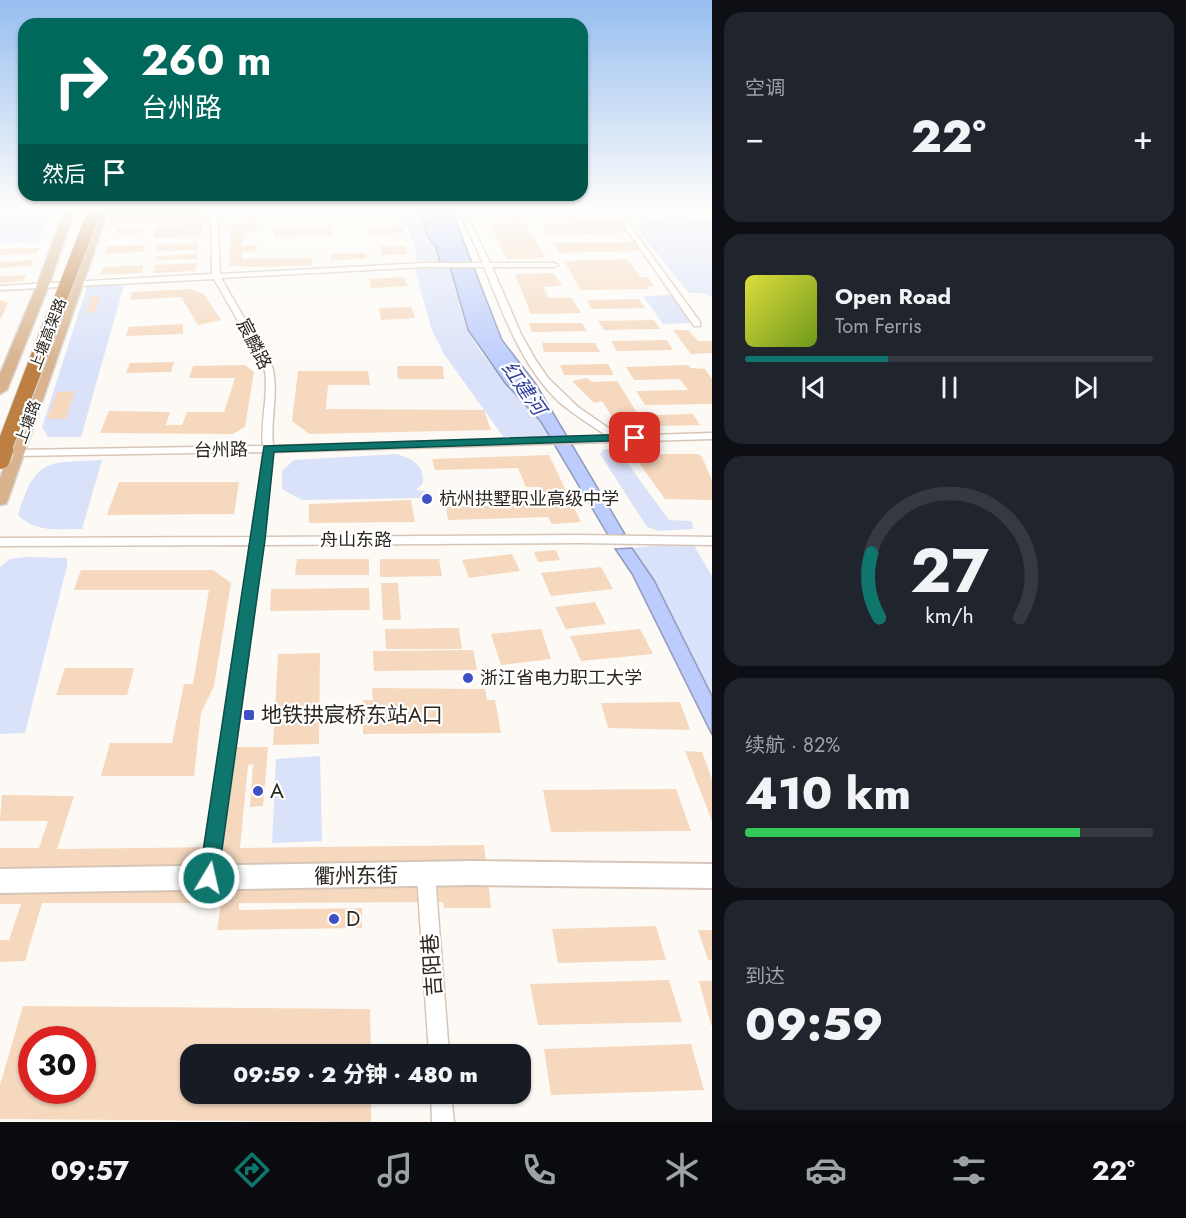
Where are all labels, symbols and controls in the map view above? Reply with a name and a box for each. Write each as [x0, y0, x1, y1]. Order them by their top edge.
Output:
text: 260 m [141, 30, 272, 91]
icon: right [42, 42, 120, 120]
text: 空调 [745, 74, 785, 103]
text: 台州路 [141, 88, 222, 127]
text: 22° [911, 104, 986, 169]
text: − [745, 114, 764, 161]
text: + [1133, 114, 1153, 161]
icon: arrive [98, 156, 131, 189]
text: 然后 [42, 158, 86, 190]
text: Open Road [835, 280, 951, 312]
street label: 上塘高架路 [24, 295, 72, 373]
text: Tom Ferris [835, 312, 922, 341]
street label: 宸麟路 [230, 314, 278, 374]
water label: 红建河 [495, 355, 555, 424]
icon: previous [797, 371, 830, 404]
icon: pause [933, 371, 966, 404]
icon: next [1069, 371, 1102, 404]
street label: 上塘路 [10, 397, 46, 447]
pin [609, 412, 660, 463]
icon: arrive [618, 421, 651, 454]
street label: 台州路 [194, 437, 248, 463]
place label: 杭州拱墅职业高级中学 [439, 486, 619, 512]
marker: 杭州拱墅职业高级中学 [420, 492, 434, 506]
text: 27 [910, 525, 989, 615]
street label: 舟山东路 [320, 527, 392, 553]
text: km/h [925, 600, 973, 631]
place label: 浙江省电力职工大学 [480, 665, 642, 691]
marker: 浙江省电力职工大学 [461, 671, 475, 685]
place label: 地铁拱宸桥东站A口 [261, 700, 443, 730]
marker: 地铁拱宸桥东站A口 [242, 708, 256, 722]
text: 续航 · 82% [745, 731, 840, 760]
text: 410 km [745, 761, 911, 826]
place label: A [270, 776, 284, 806]
marker: A [251, 784, 265, 798]
position arrow [177, 846, 241, 910]
street label: 衢州东街 [314, 860, 398, 892]
place label: D [346, 904, 360, 934]
marker: D [327, 912, 341, 926]
street label: 吉阳巷 [415, 933, 449, 997]
text: 到达 [745, 962, 785, 991]
text: 09:59 [745, 992, 883, 1057]
speed limit sign: 30 [18, 1026, 96, 1104]
text: 09:59 · 2 分钟 · 480 m [233, 1058, 478, 1090]
icon: directions [231, 1149, 273, 1191]
icon: music [374, 1149, 416, 1191]
icon: phone [518, 1149, 560, 1191]
icon: climate [661, 1149, 703, 1191]
icon: car [805, 1149, 847, 1191]
icon: filters [948, 1149, 990, 1191]
text: 09:57 [51, 1151, 129, 1190]
text: 22° [1092, 1151, 1135, 1190]

